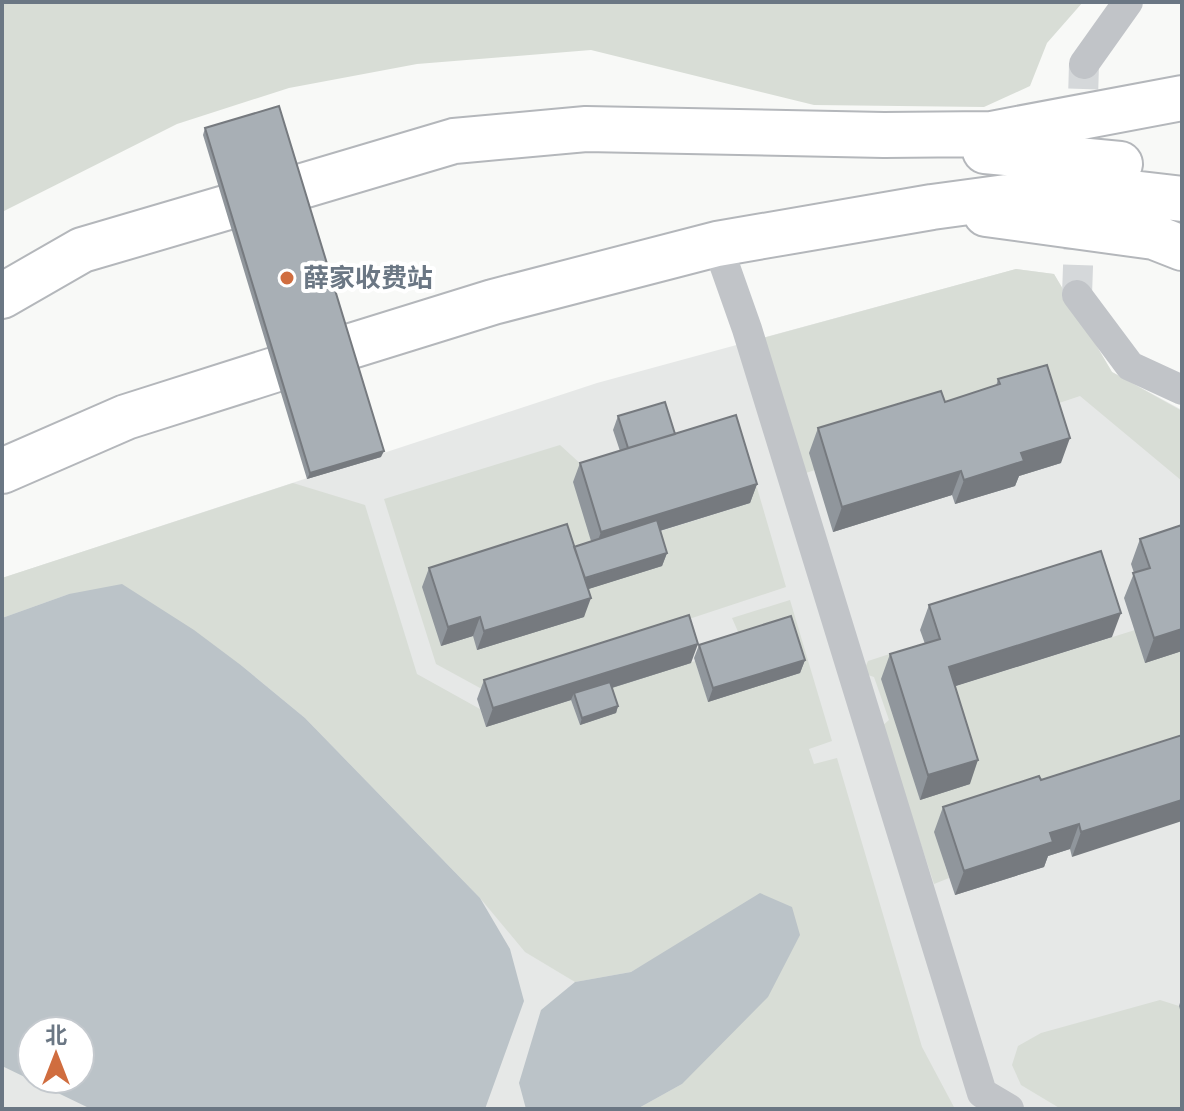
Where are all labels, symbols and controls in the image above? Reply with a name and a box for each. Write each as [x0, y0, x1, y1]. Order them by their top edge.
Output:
place label: 薛家收费站 [303, 261, 433, 295]
marker: 薛家收费站 [278, 269, 296, 287]
north arrow [16, 1015, 96, 1095]
text: 北 [45, 1021, 67, 1049]

